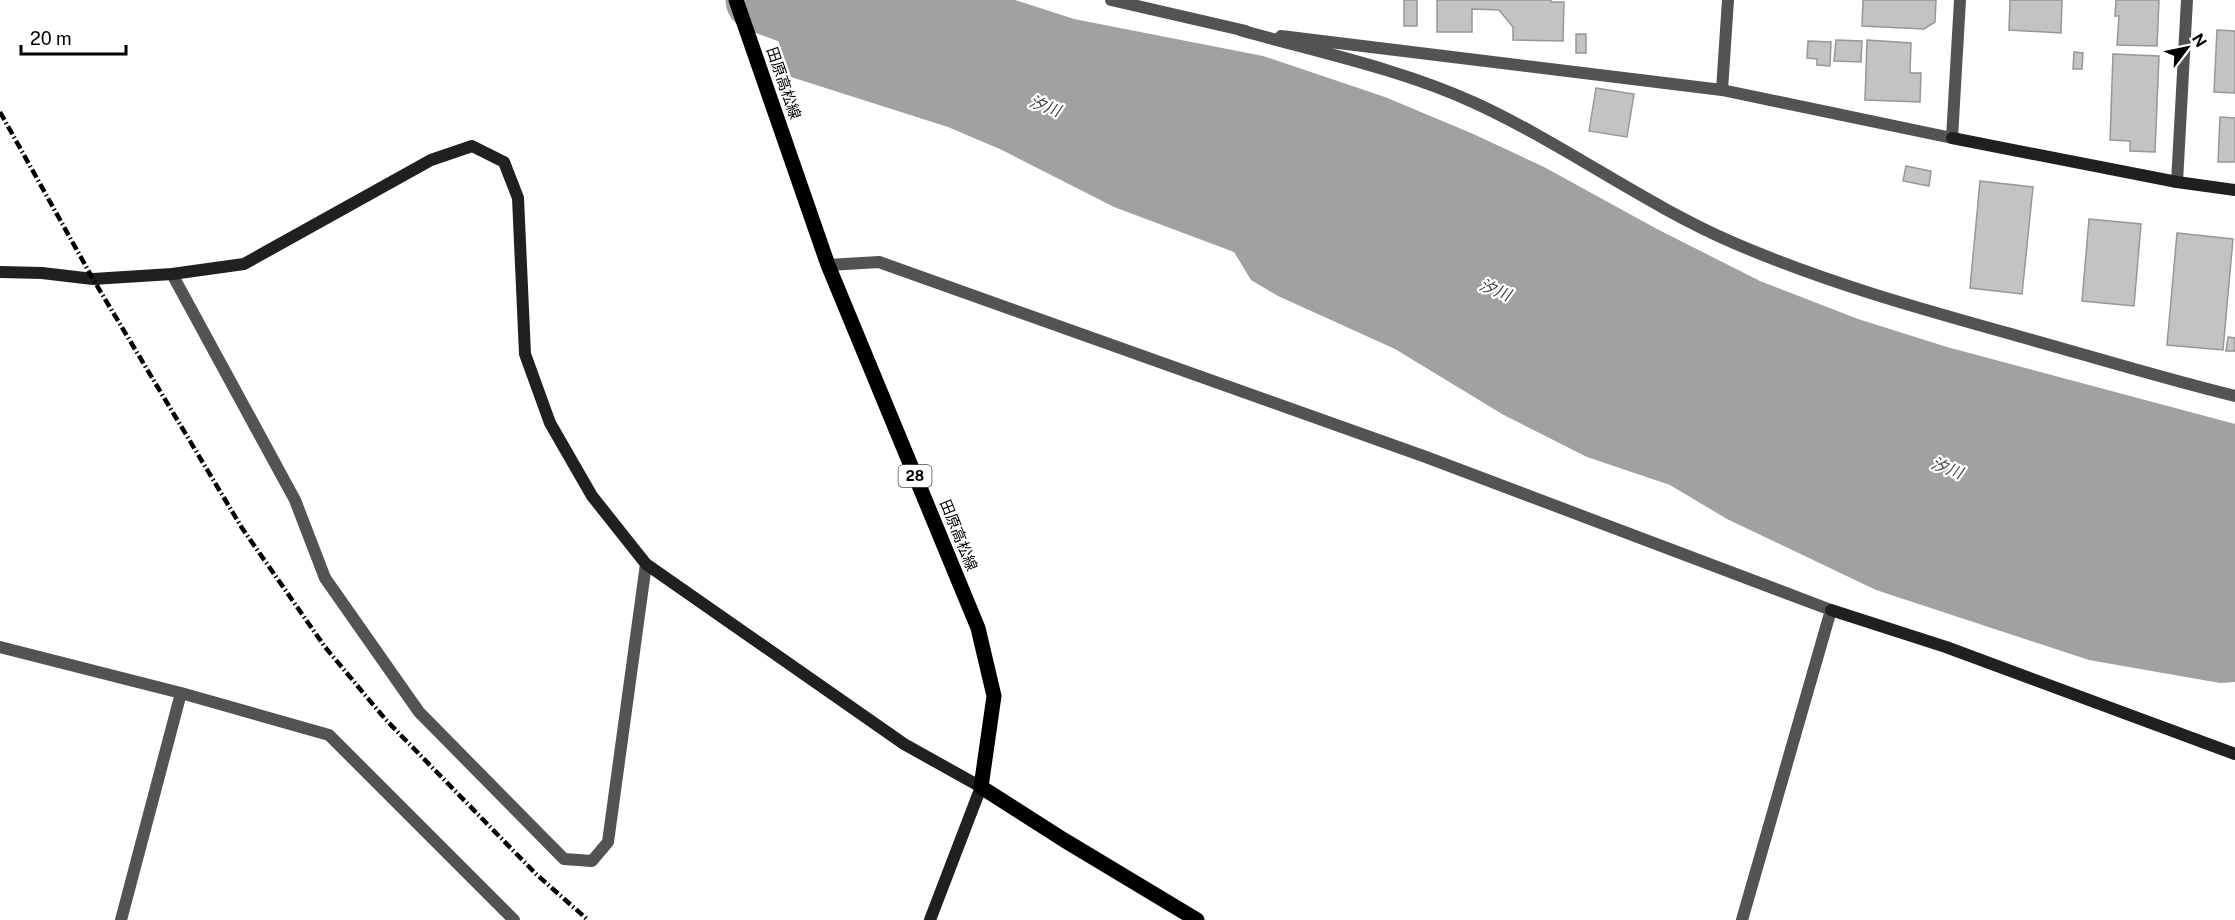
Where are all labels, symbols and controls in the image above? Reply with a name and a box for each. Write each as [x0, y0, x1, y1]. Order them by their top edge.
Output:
scale bar [21, 18, 126, 56]
north arrow [2157, 18, 2217, 78]
text: 20 m [30, 28, 72, 49]
text: N [2188, 30, 2211, 51]
street label: 田原高松線 [764, 45, 804, 121]
water label: 汐川 [1027, 92, 1065, 121]
water label: 汐川 [1477, 275, 1515, 306]
water label: 汐川 [1929, 453, 1967, 483]
road number: 28 [898, 465, 932, 487]
street label: 田原高松線 [937, 497, 981, 573]

